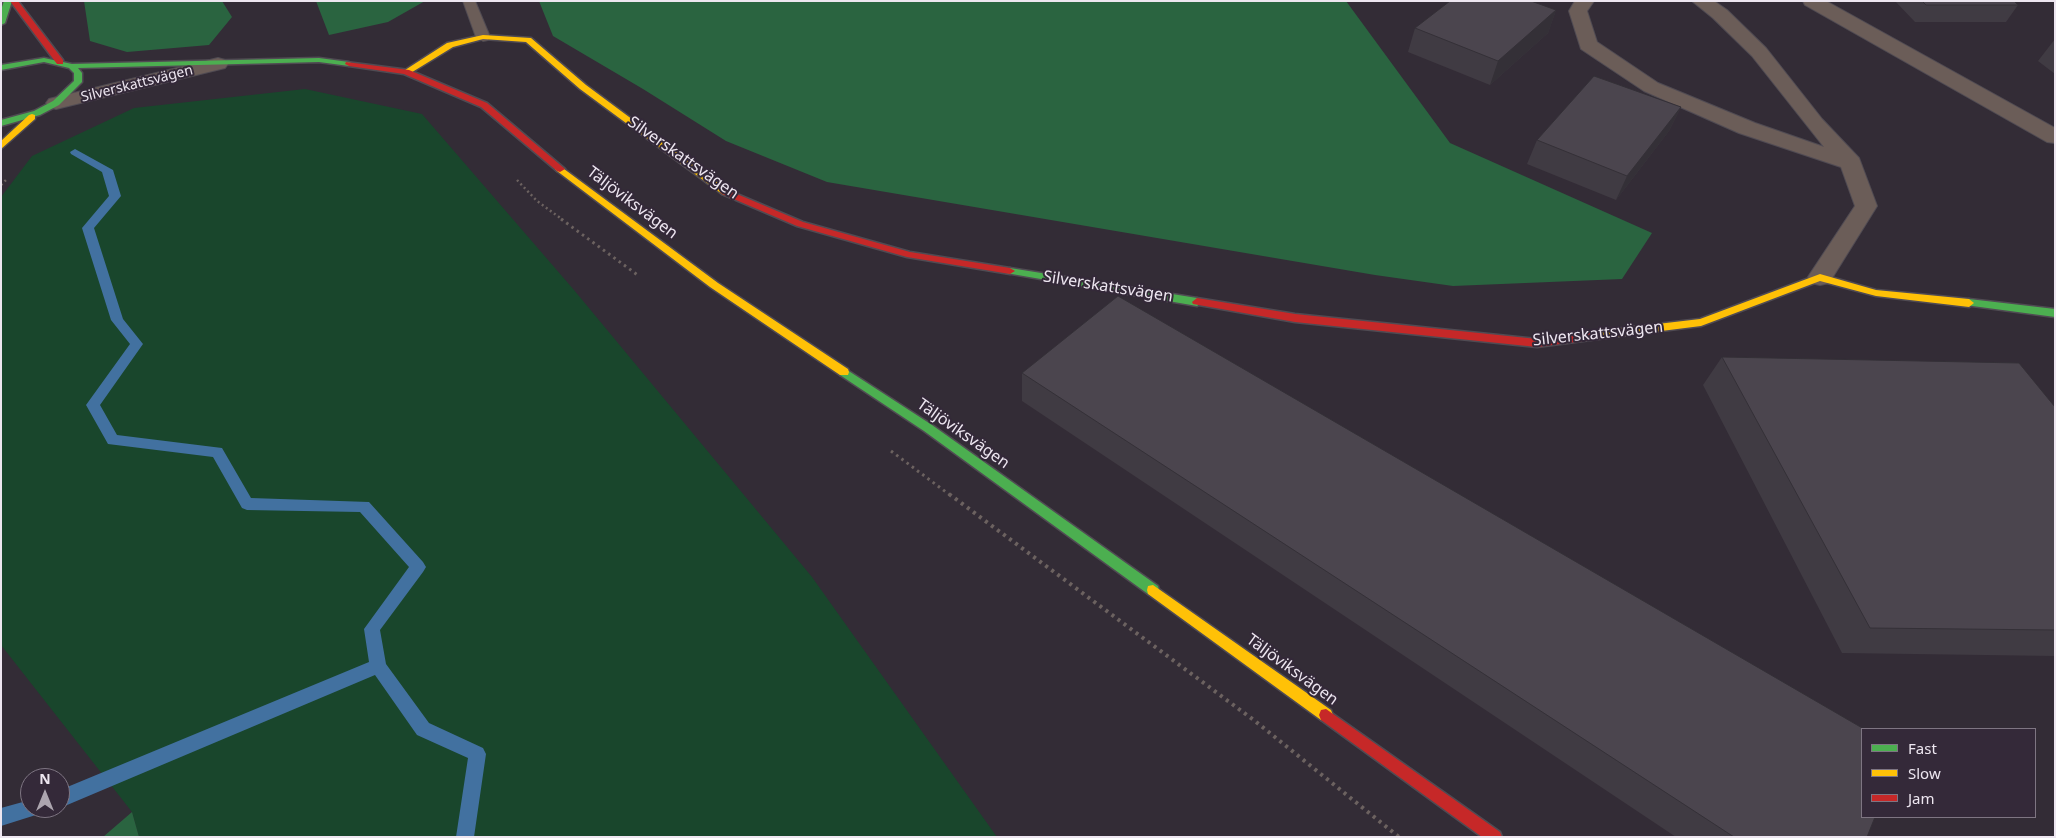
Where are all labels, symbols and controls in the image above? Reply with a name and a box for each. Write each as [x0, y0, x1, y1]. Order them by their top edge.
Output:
street label: Silverskattsvägen [79, 62, 195, 106]
street label: Silverskattsvägen [624, 113, 742, 203]
street label: Täljöviksvägen [583, 163, 681, 243]
street label: Silverskattsvägen [1042, 267, 1174, 307]
street label: Silverskattsvägen [1532, 318, 1664, 350]
street label: Täljöviksvägen [913, 395, 1013, 473]
street label: Täljöviksvägen [1242, 630, 1342, 710]
legend [1861, 728, 2036, 818]
text: Fast [1908, 738, 1937, 758]
text: Slow [1908, 763, 1941, 783]
north arrow [20, 768, 70, 818]
text: N [39, 769, 51, 788]
text: Jam [1908, 788, 1935, 808]

